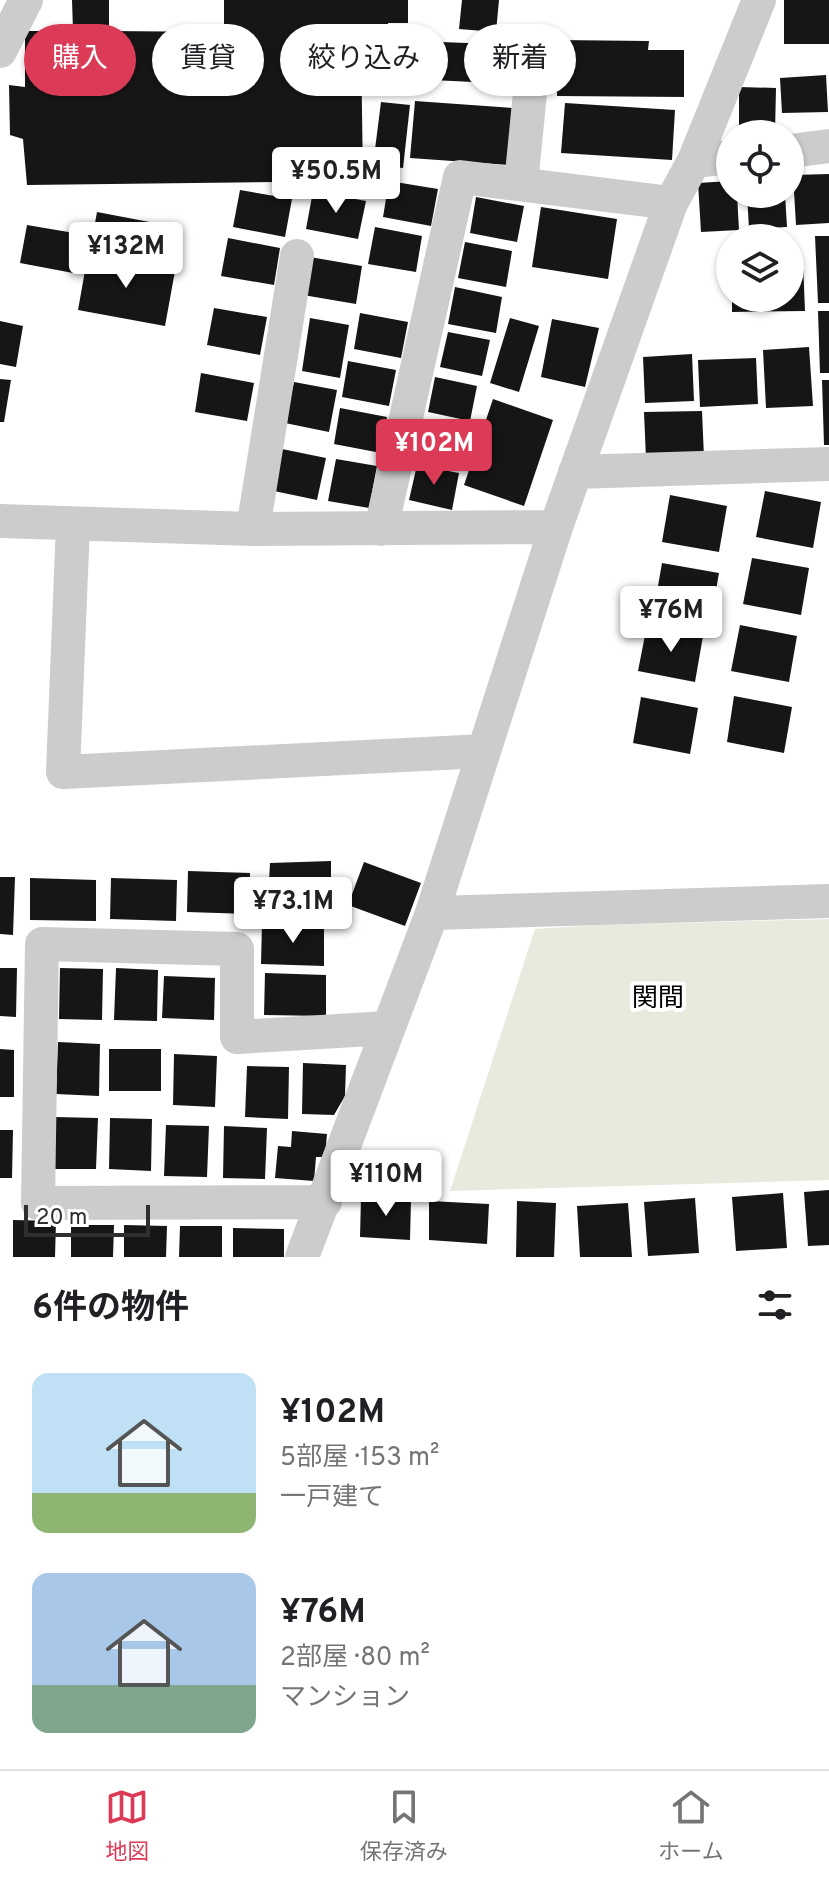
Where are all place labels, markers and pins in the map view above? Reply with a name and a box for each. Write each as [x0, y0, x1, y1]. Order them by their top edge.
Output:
pin: ¥50.5M [271, 147, 401, 215]
pin: ¥132M [70, 222, 182, 290]
pin: ¥102M [378, 419, 490, 487]
pin: ¥76M [624, 586, 718, 654]
pin: ¥73.1M [228, 877, 358, 945]
pin: ¥110M [330, 1150, 442, 1218]

